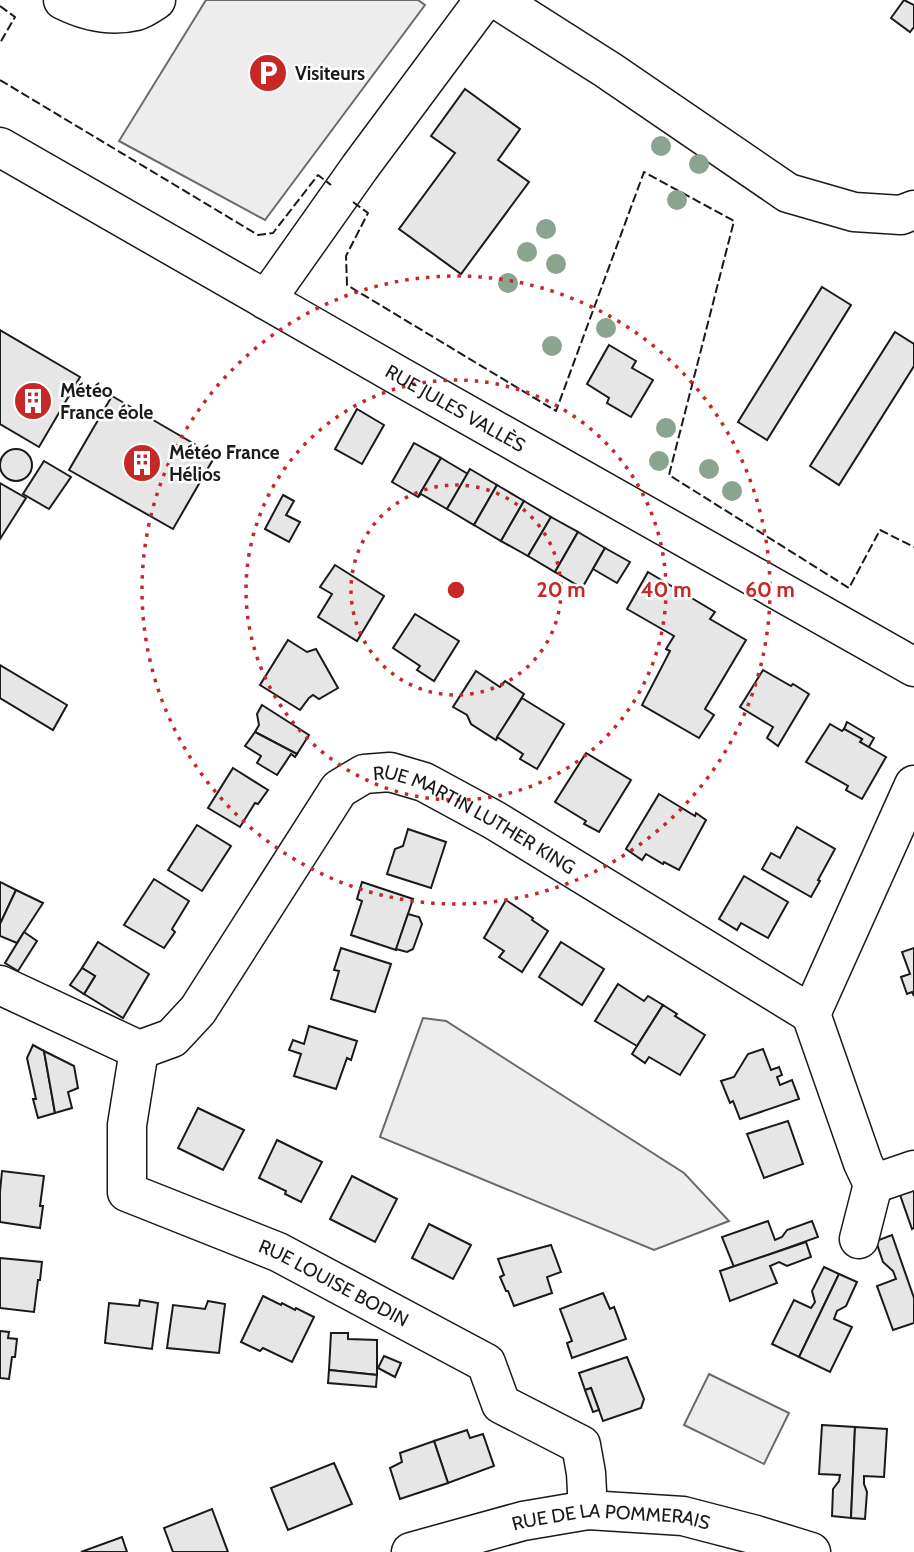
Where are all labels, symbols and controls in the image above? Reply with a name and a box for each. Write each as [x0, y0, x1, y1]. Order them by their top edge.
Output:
parking icon: Visiteurs [247, 52, 289, 94]
place label: Visiteurs [295, 62, 365, 85]
street label: RUE JULES VALLÈS [381, 359, 530, 457]
place label: Météo France éole [60, 379, 154, 424]
building icon: Météo France éole [12, 380, 54, 422]
place label: Météo France Hélios [169, 441, 280, 486]
building icon: Météo France Hélios [121, 442, 163, 484]
text: 20 m [537, 577, 585, 602]
text: 40 m [641, 577, 691, 602]
text: 60 m [745, 577, 795, 602]
centre of rings [444, 578, 468, 602]
street label: RUE MARTIN LUTHER KING [372, 759, 580, 879]
street label: RUE LOUISE BODIN [256, 1234, 413, 1331]
street label: RUE DE LA POMMERAIS [509, 1498, 713, 1535]

